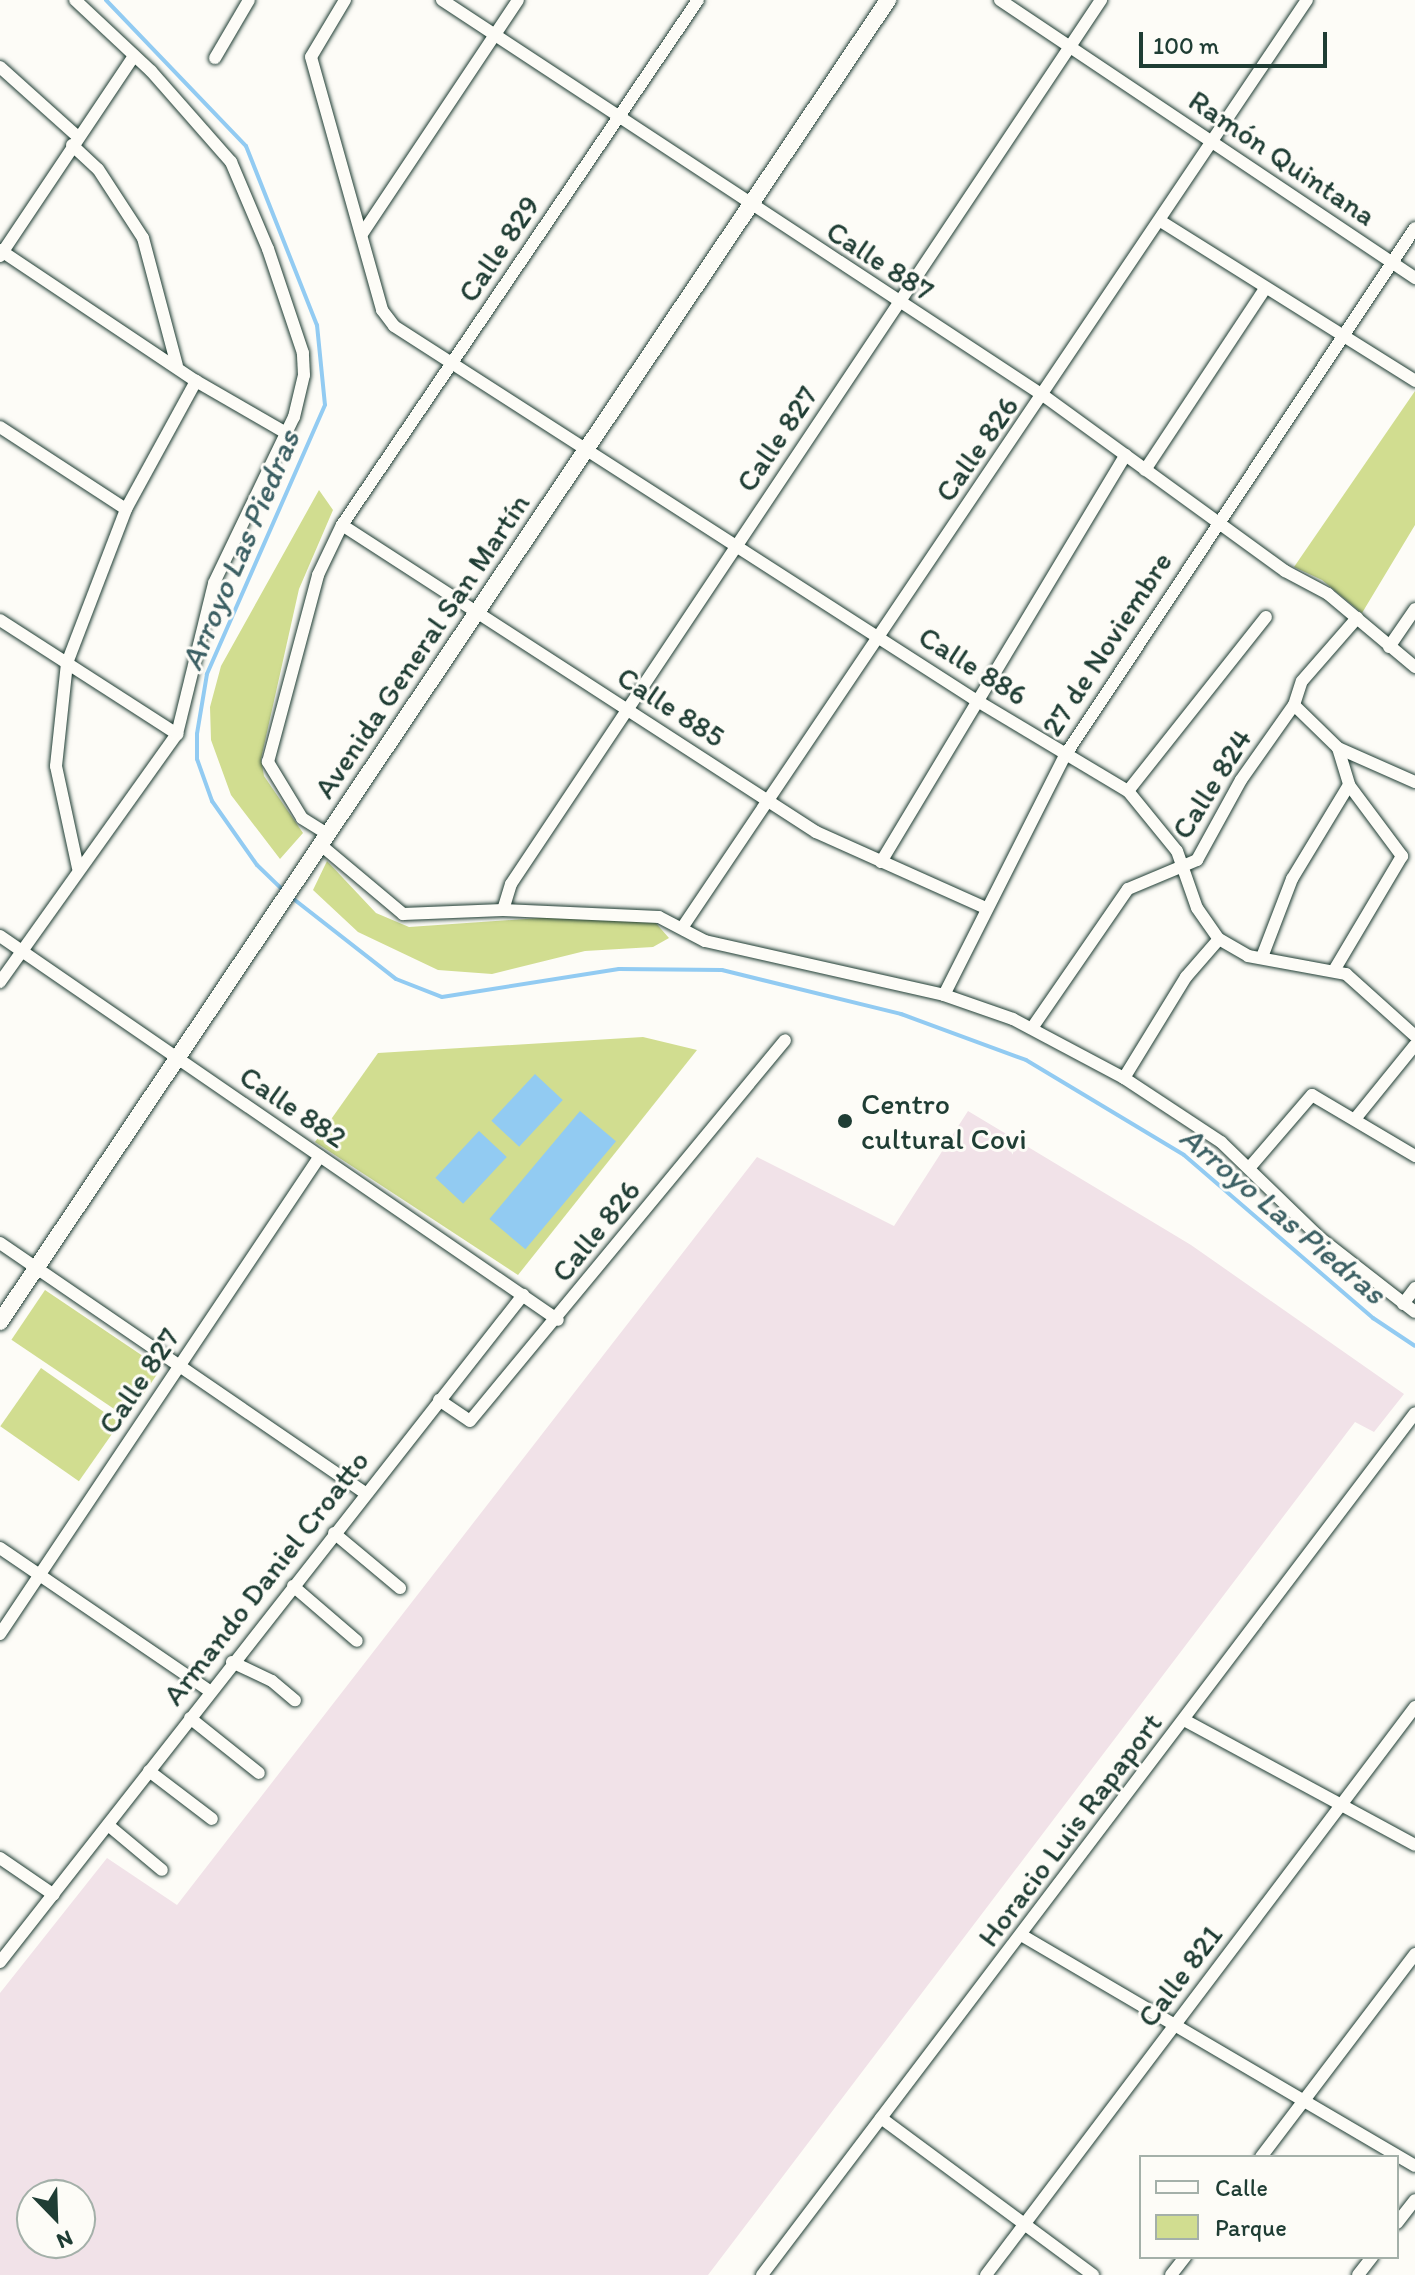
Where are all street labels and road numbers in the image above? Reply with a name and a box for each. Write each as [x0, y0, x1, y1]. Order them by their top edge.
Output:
street label: Ramón Quintana [1181, 82, 1383, 234]
street label: Calle 829 [450, 189, 548, 309]
street label: Calle 887 [820, 213, 940, 309]
street label: Calle 827 [729, 379, 825, 499]
street label: Calle 826 [928, 389, 1026, 509]
street label: Avenida General San Martín [306, 486, 538, 806]
street label: 27 de Noviembre [1034, 545, 1180, 743]
street label: Calle 886 [912, 619, 1034, 713]
street label: Calle 885 [610, 659, 732, 755]
street label: Calle 824 [1164, 722, 1260, 846]
street label: Calle 882 [233, 1058, 353, 1156]
street label: Calle 826 [544, 1173, 648, 1289]
street label: Calle 827 [91, 1321, 187, 1441]
street label: Armando Daniel Croatto [155, 1443, 377, 1713]
street label: Horacio Luis Rapaport [970, 1706, 1170, 1954]
street label: Calle 821 [1130, 1918, 1230, 2034]

